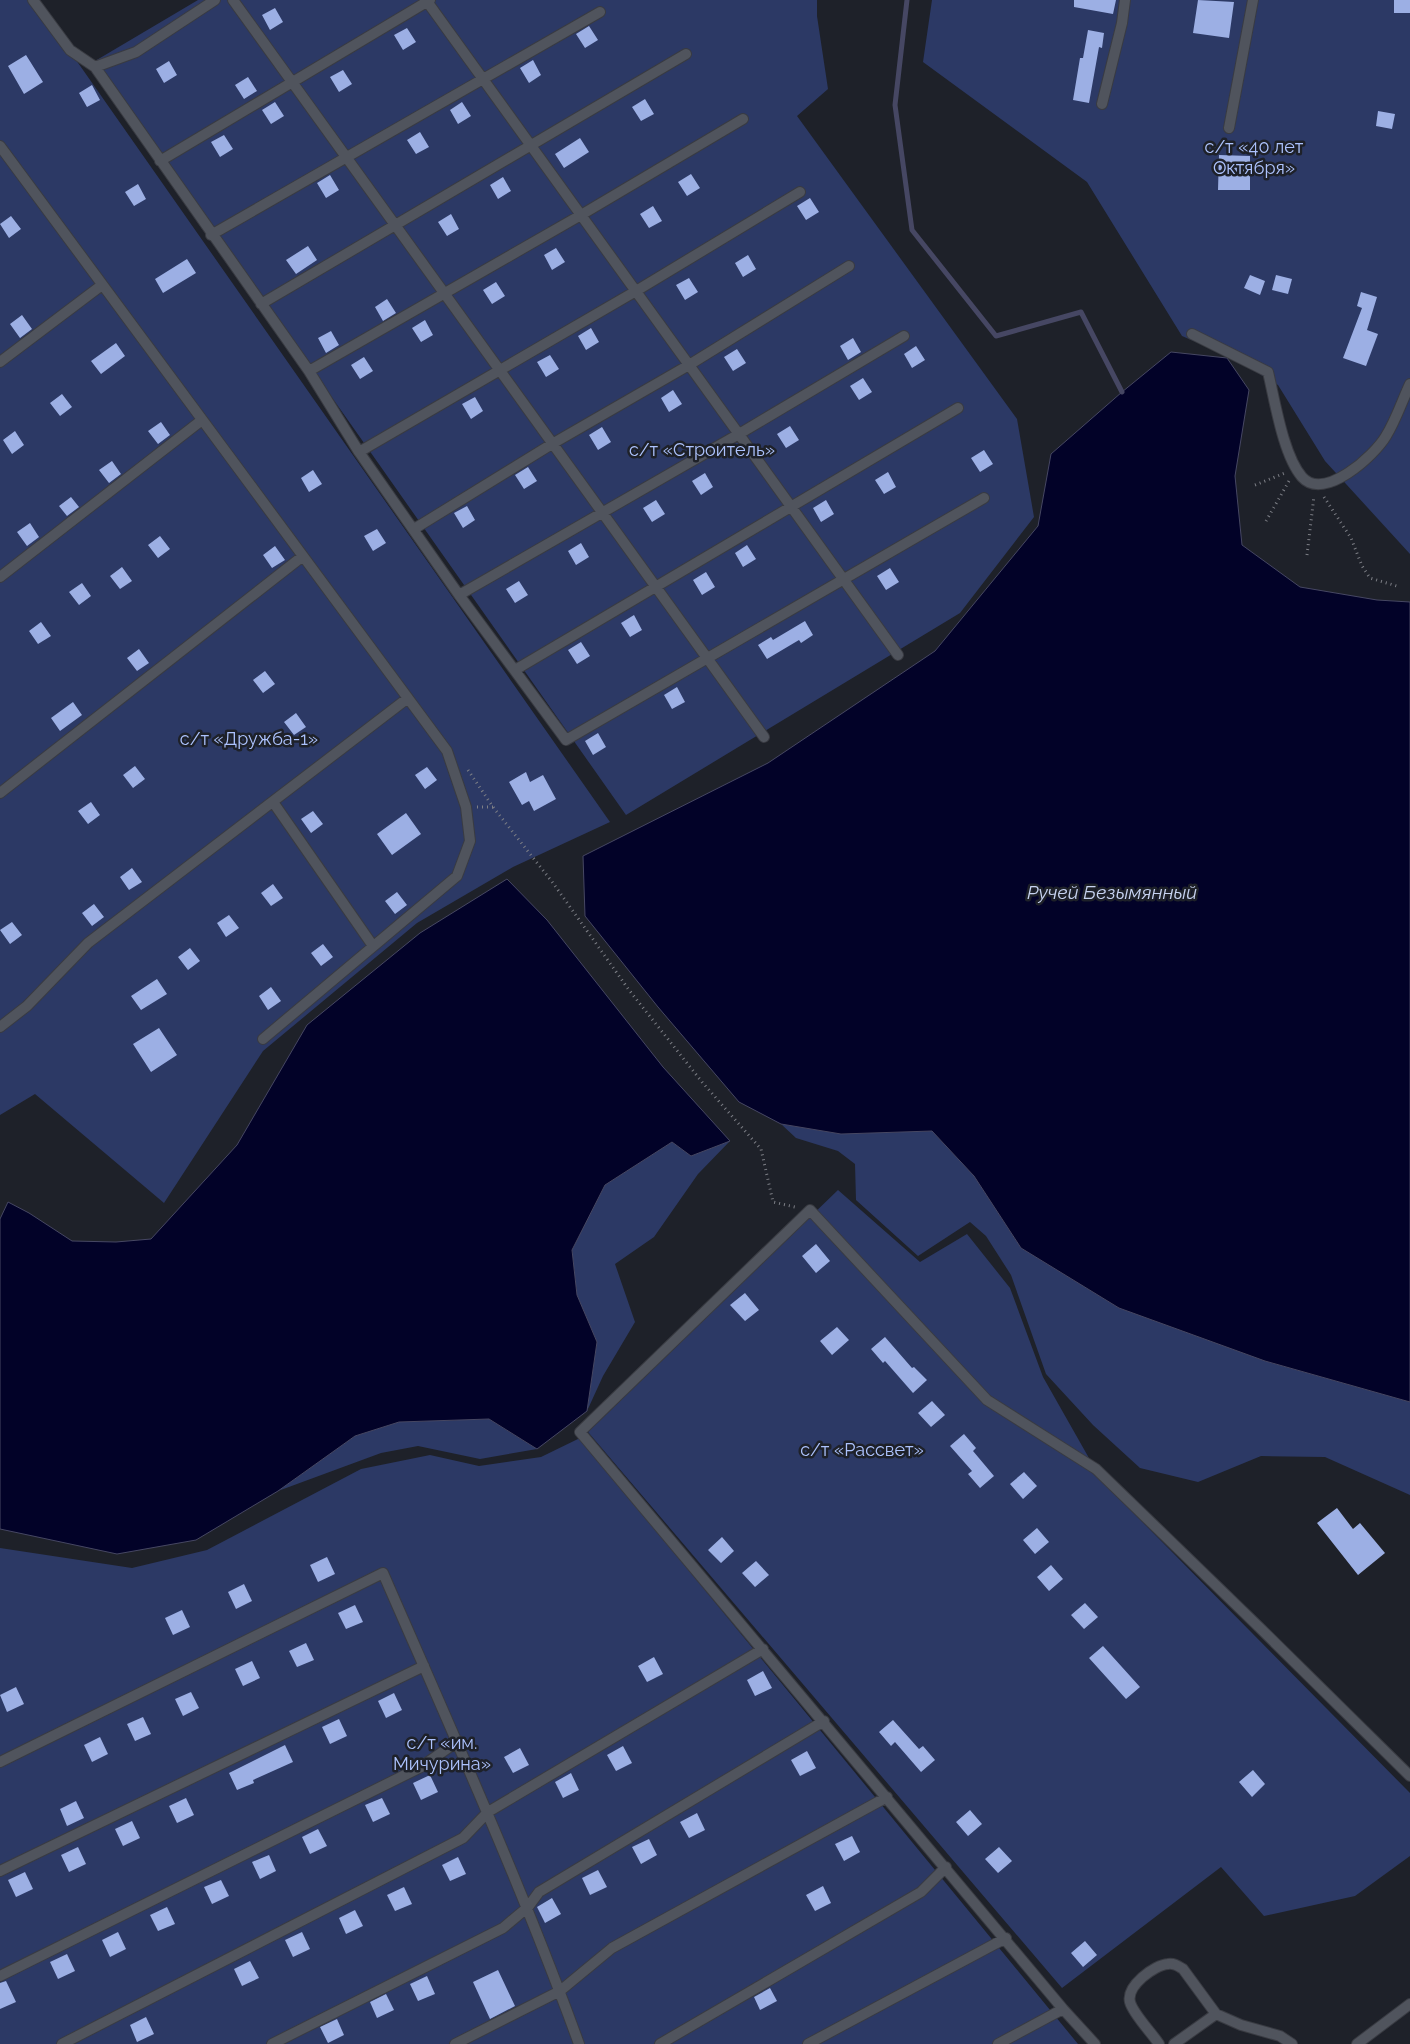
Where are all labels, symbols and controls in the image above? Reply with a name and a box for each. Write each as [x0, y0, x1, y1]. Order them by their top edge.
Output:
park label: с/т «40 лет Октября» [1205, 136, 1304, 178]
park label: с/т «Строитель» [629, 439, 775, 460]
park label: с/т «Дружба-1» [180, 728, 318, 749]
water label: Ручей Безымянный [1027, 881, 1197, 903]
park label: с/т «Рассвет» [800, 1439, 924, 1460]
park label: с/т «им. Мичурина» [393, 1732, 491, 1774]

